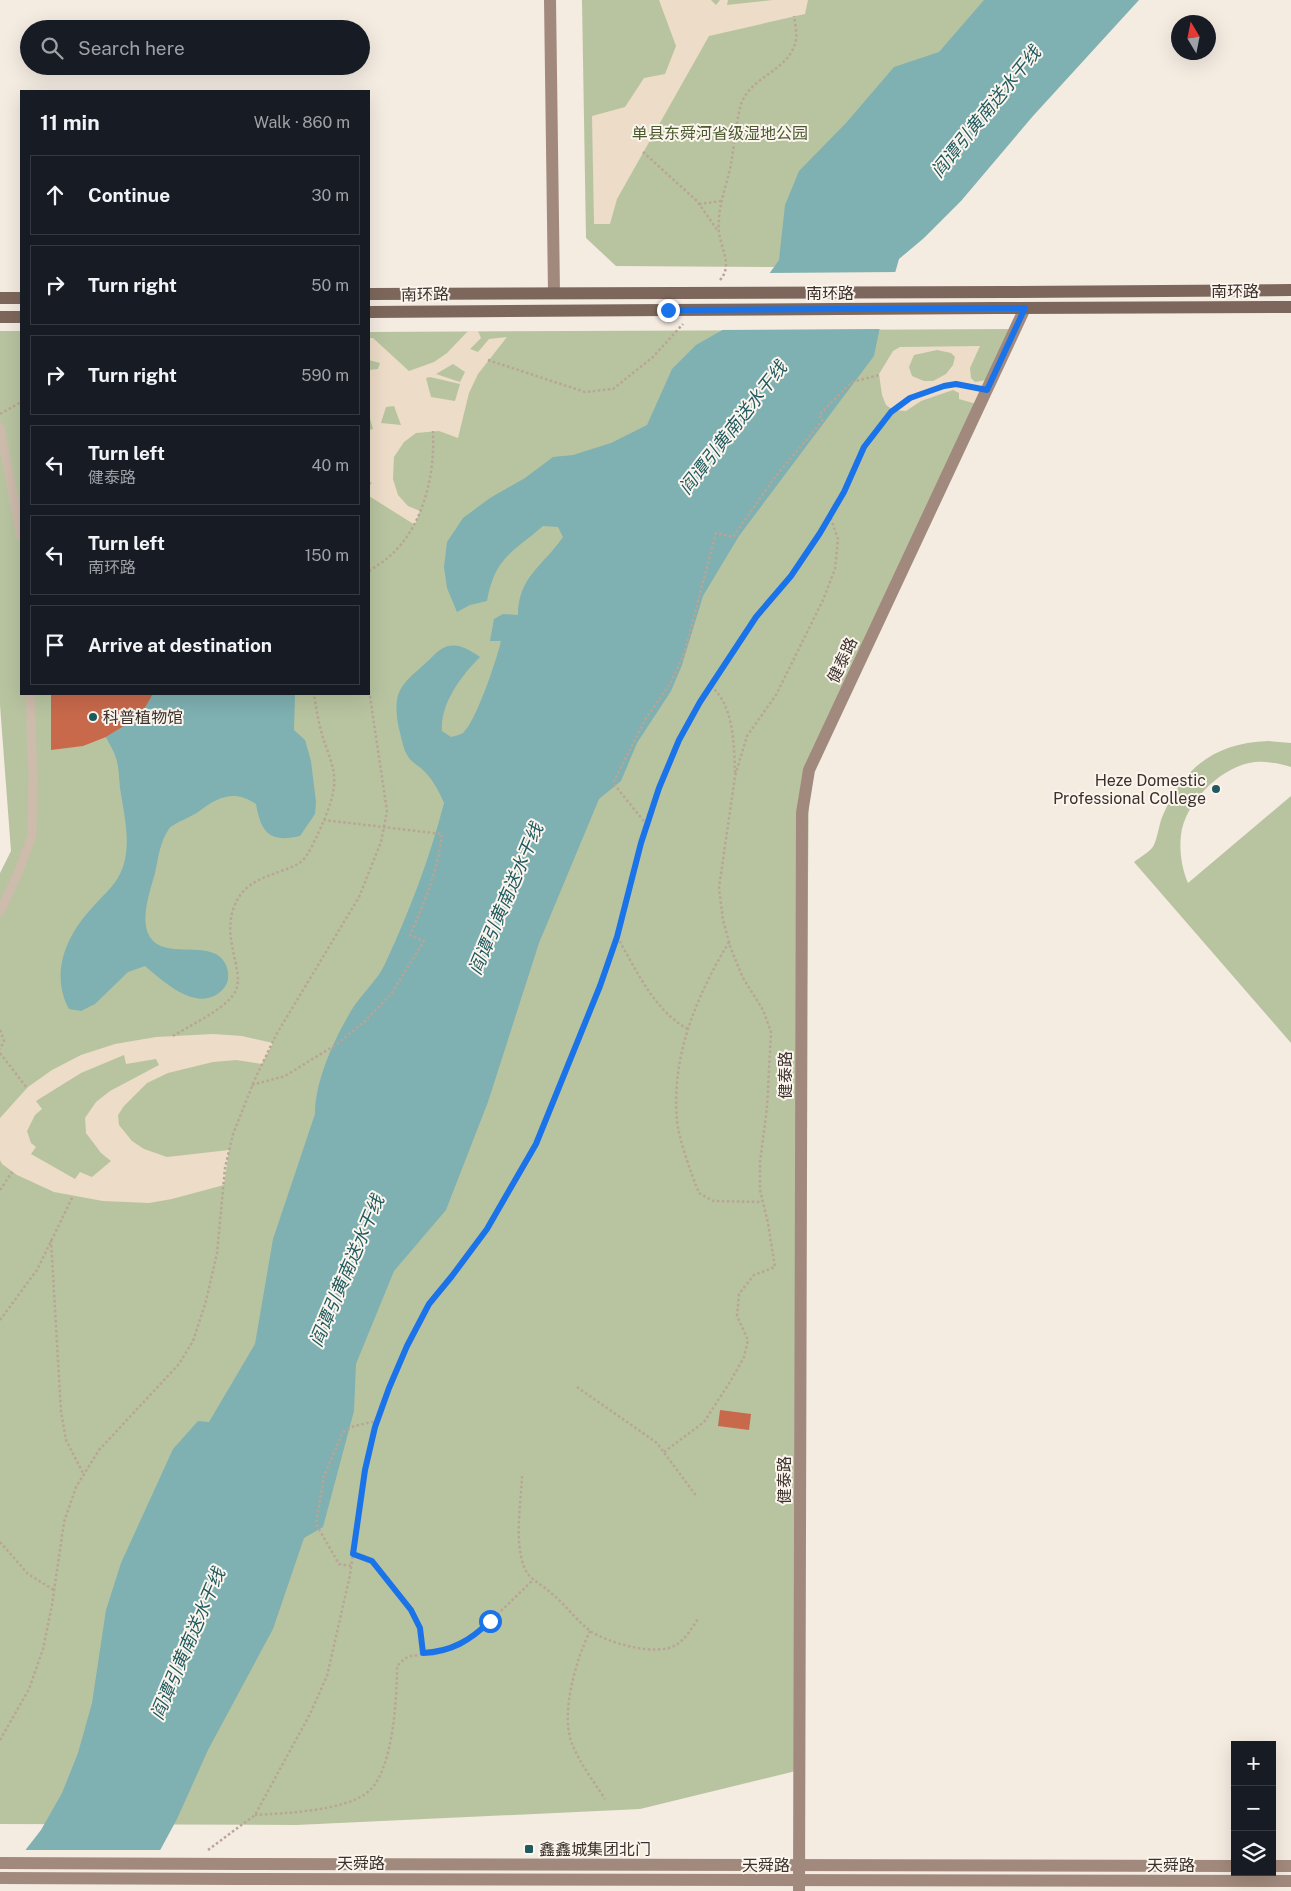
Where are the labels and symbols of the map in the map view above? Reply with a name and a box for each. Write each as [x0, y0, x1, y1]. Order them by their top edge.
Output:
north arrow [1171, 15, 1216, 60]
water label: 阎谭引黄南送水干线 [926, 41, 1046, 181]
park label: 单县东舜河省级湿地公园 [632, 124, 808, 143]
street label: 南环路 [1211, 282, 1259, 301]
street label: 南环路 [806, 284, 854, 303]
street label: 南环路 [401, 285, 449, 304]
route end [657, 299, 680, 322]
water label: 阎谭引黄南送水干线 [674, 356, 792, 498]
street label: 健泰路 [824, 634, 861, 686]
place label: 科普植物馆 [103, 708, 183, 727]
marker: 科普植物馆 [87, 711, 99, 723]
place label: Heze Domestic Professional College [1053, 771, 1206, 808]
marker: Heze Domestic Professional College [1210, 783, 1222, 795]
water label: 阎谭引黄南送水干线 [464, 818, 548, 977]
street label: 健泰路 [776, 1051, 795, 1099]
water label: 阎谭引黄南送水干线 [305, 1190, 389, 1349]
street label: 健泰路 [775, 1456, 794, 1504]
water label: 阎谭引黄南送水干线 [146, 1563, 230, 1722]
route start [479, 1610, 502, 1633]
place label: 鑫鑫城集团北门 [539, 1840, 651, 1859]
marker: 鑫鑫城集团北门 [523, 1843, 535, 1855]
street label: 天舜路 [337, 1854, 385, 1873]
street label: 天舜路 [742, 1856, 790, 1875]
street label: 天舜路 [1147, 1856, 1195, 1875]

